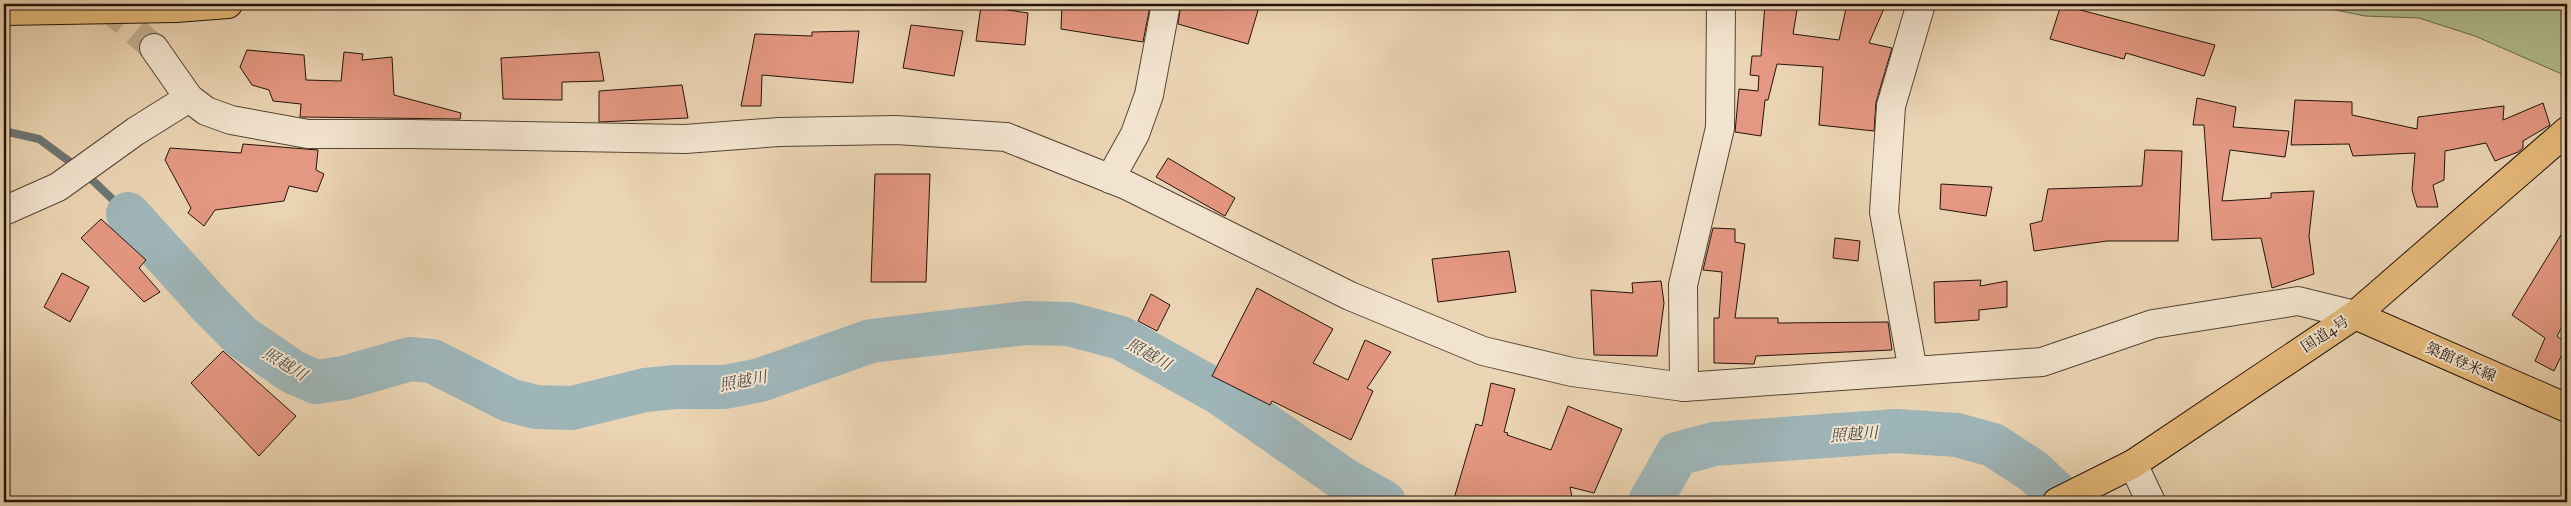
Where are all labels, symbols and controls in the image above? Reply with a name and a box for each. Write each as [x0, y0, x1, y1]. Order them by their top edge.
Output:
street label: 国道4号 [2298, 312, 2352, 356]
water label: 照越川 [1123, 334, 1176, 375]
street label: 築館登米線 [2423, 339, 2499, 385]
water label: 照越川 [260, 343, 312, 386]
water label: 照越川 [718, 367, 770, 395]
water label: 照越川 [1829, 423, 1881, 445]

